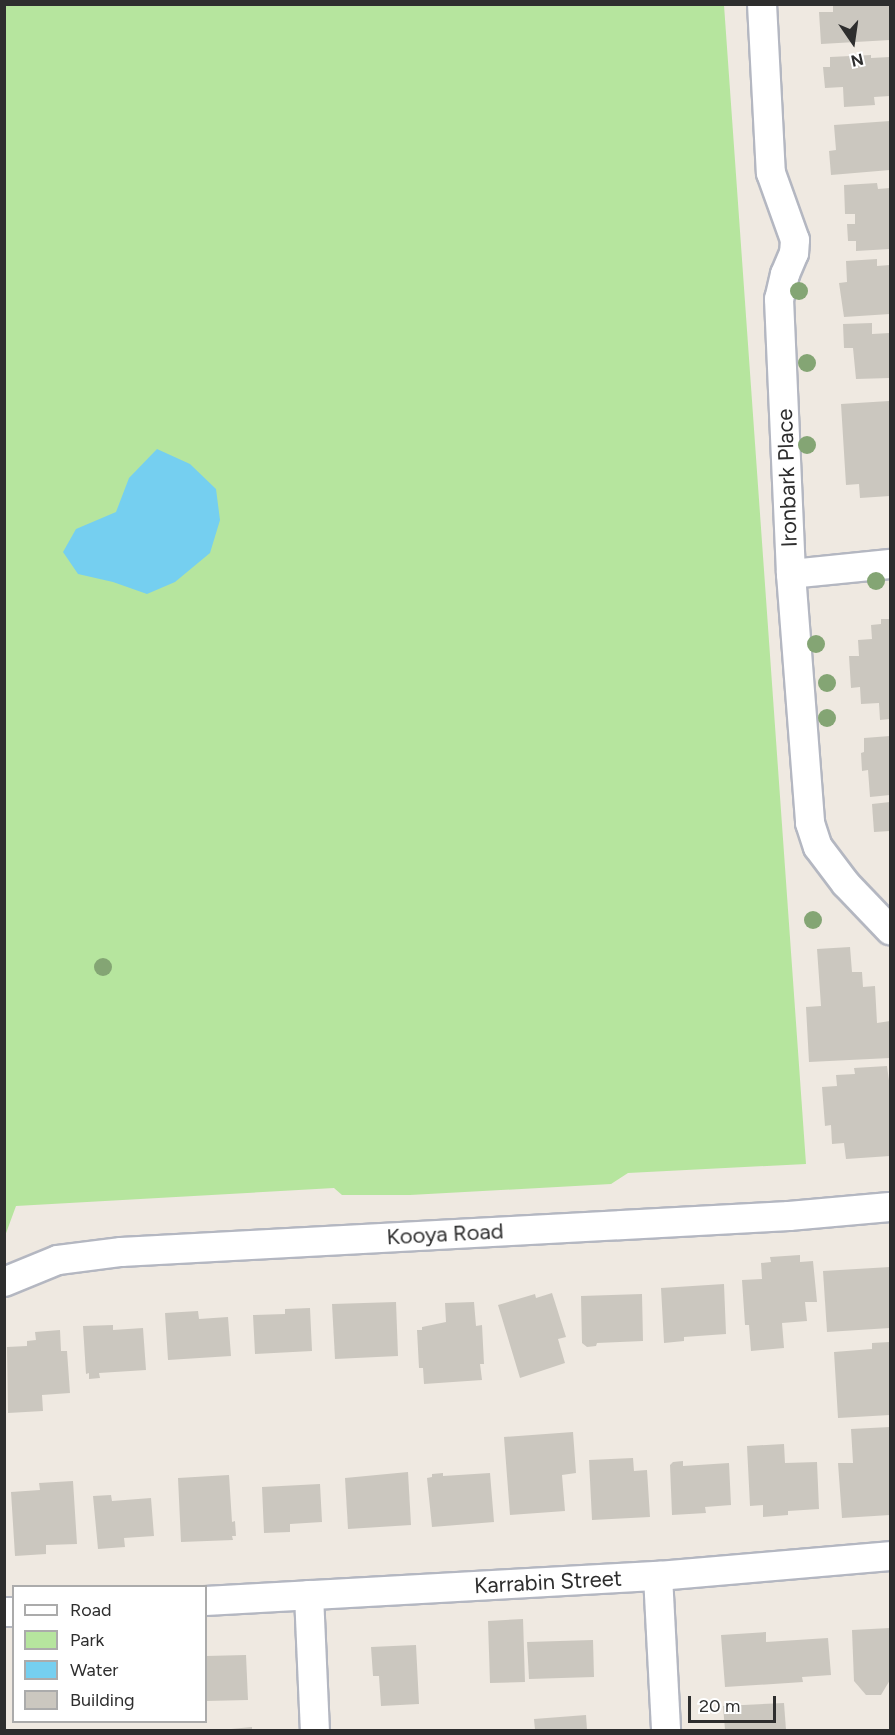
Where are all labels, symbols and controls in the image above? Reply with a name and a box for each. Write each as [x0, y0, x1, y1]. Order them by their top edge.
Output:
north arrow [823, 12, 883, 72]
text: N [849, 49, 865, 71]
street label: Ironbark Place [771, 408, 803, 548]
street label: Kooya Road [386, 1218, 504, 1250]
street label: Karrabin Street [473, 1565, 623, 1599]
legend [12, 1585, 207, 1723]
text: Road [70, 1599, 111, 1621]
text: Park [70, 1629, 104, 1651]
text: Water [70, 1659, 118, 1681]
scale bar [691, 1684, 780, 1722]
text: Building [70, 1689, 135, 1711]
text: 20 m [699, 1695, 740, 1717]

